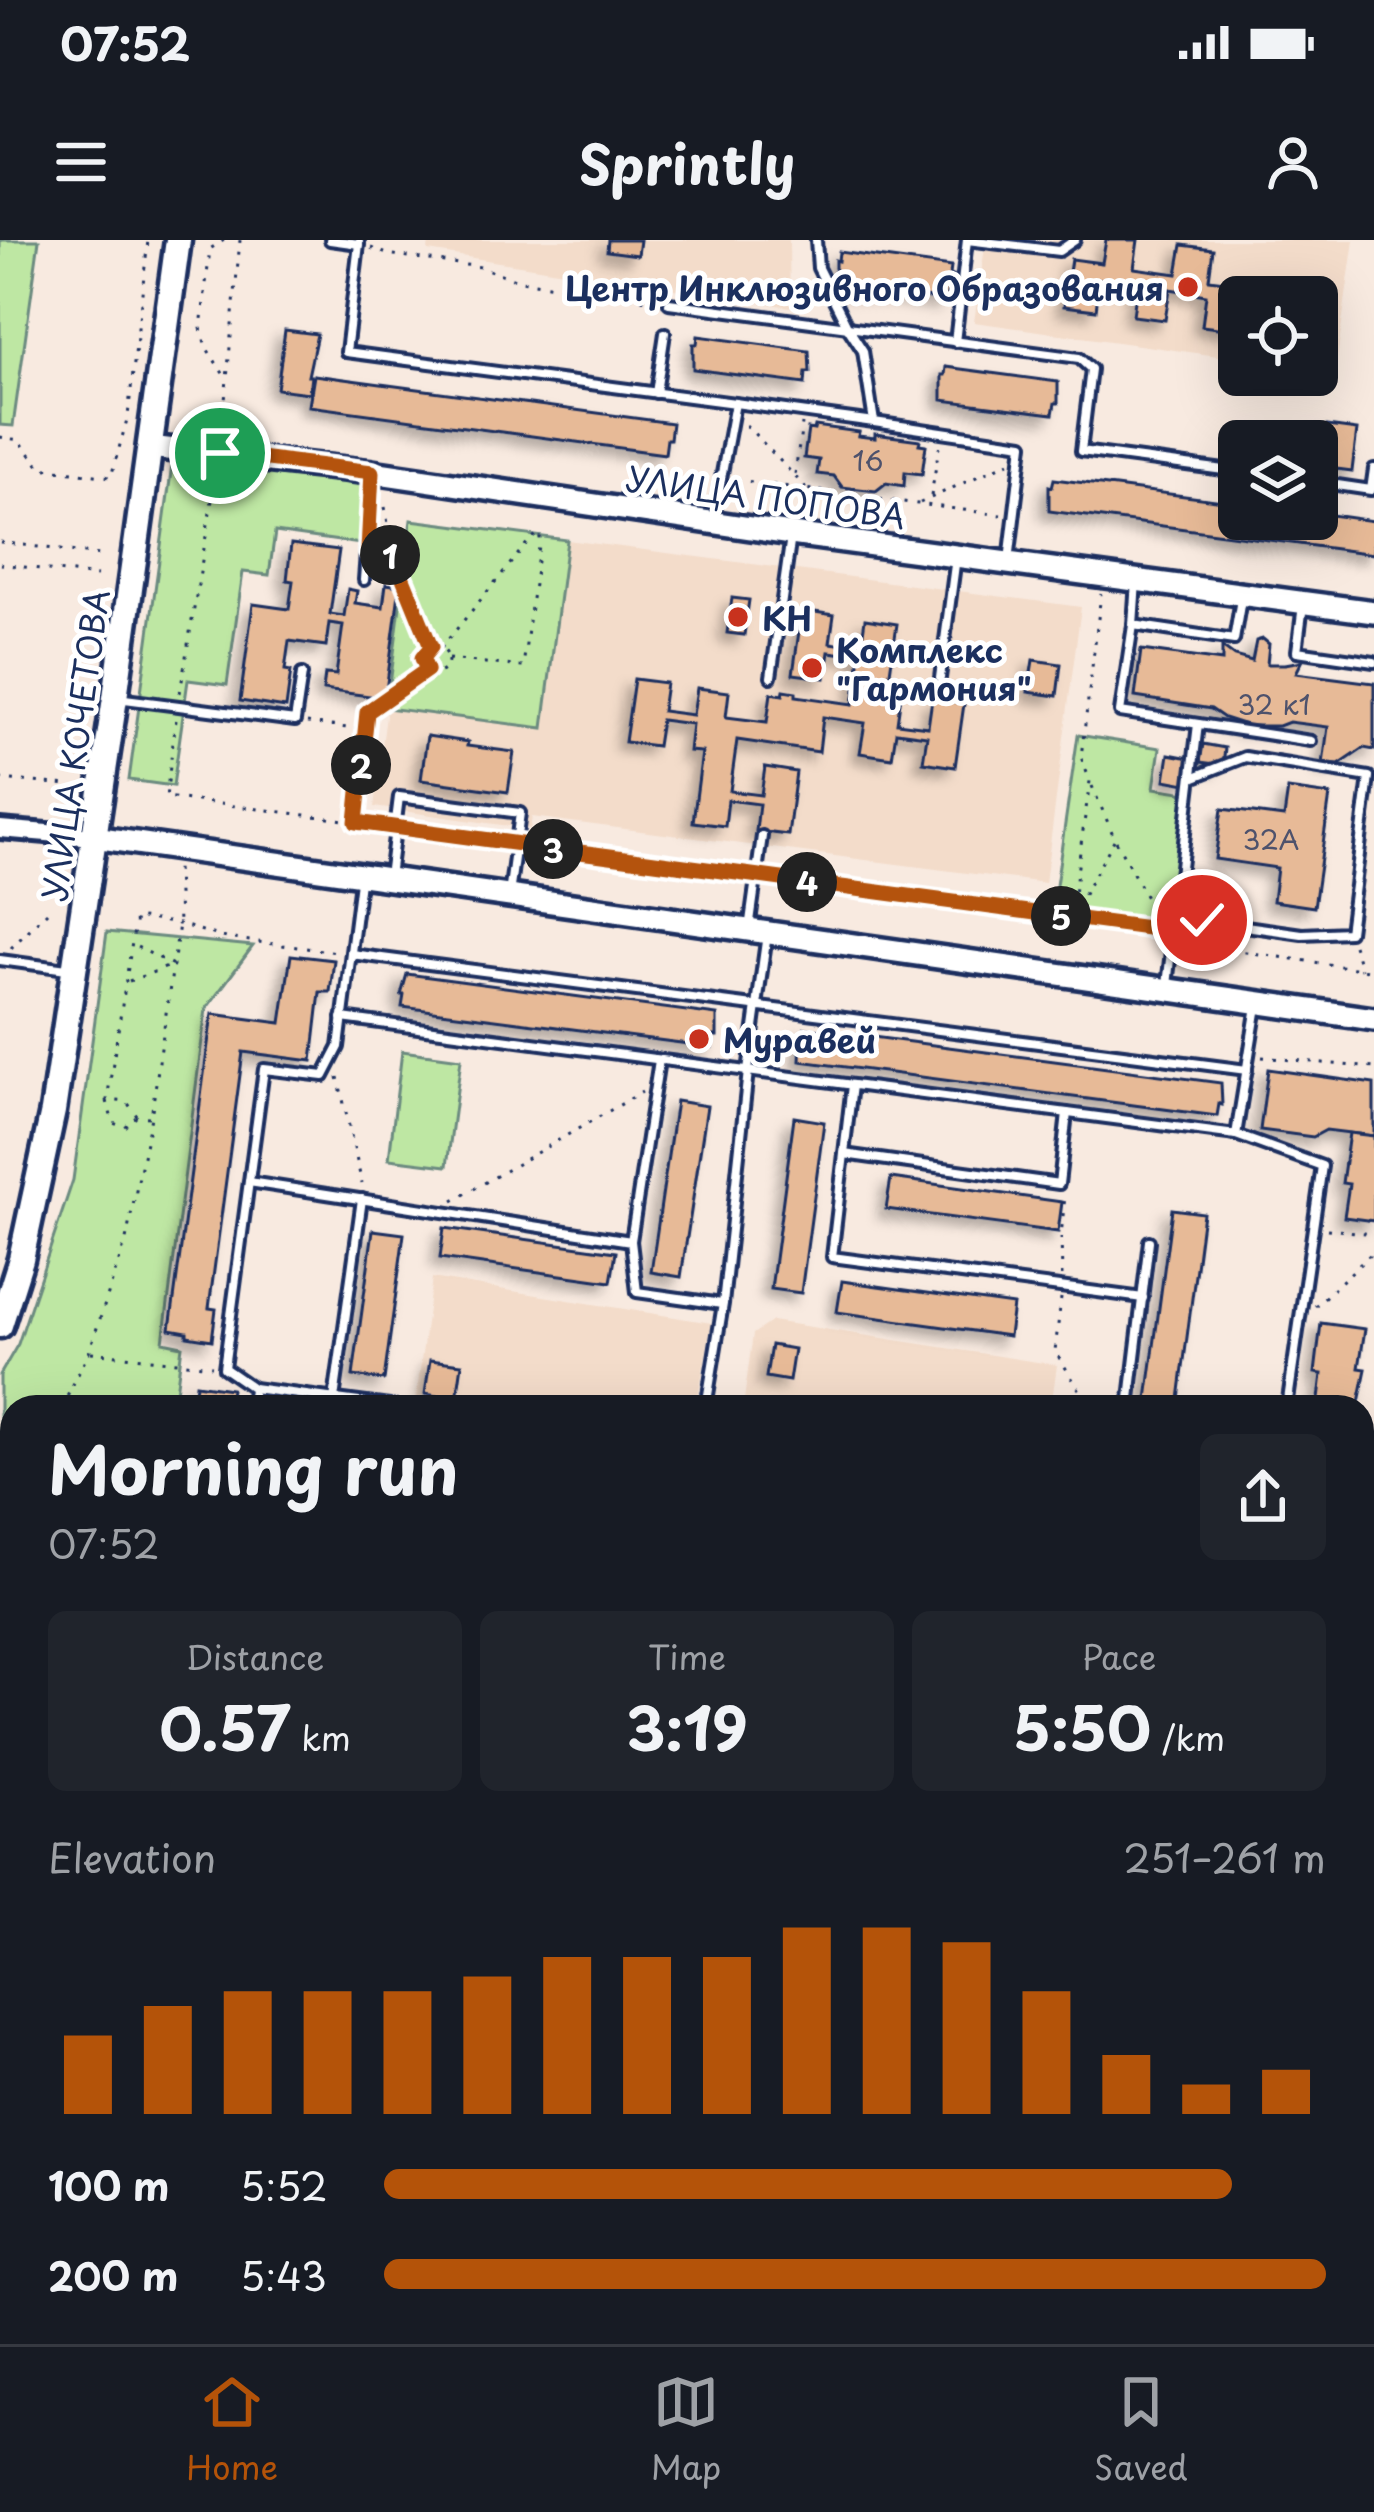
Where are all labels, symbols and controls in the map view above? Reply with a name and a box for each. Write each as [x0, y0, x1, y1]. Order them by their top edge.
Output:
text: 07:52 [60, 8, 190, 76]
text: Sprintly [579, 122, 795, 203]
icon: menu [48, 129, 114, 195]
icon: person [1260, 129, 1326, 195]
place label: Центр Инклюзивного Образования [565, 262, 1164, 312]
marker: Центр Инклюзивного Образования [1175, 274, 1201, 300]
map controls [1218, 276, 1338, 540]
button: locate [1218, 276, 1338, 396]
pin [169, 402, 271, 504]
icon: arrive [187, 420, 253, 486]
button: layers [1218, 420, 1338, 540]
house number: 16 [852, 439, 884, 480]
street label: УЛИЦА ПОПОВА [623, 452, 909, 540]
pin: 1 [360, 525, 420, 585]
text: 1 [382, 530, 398, 580]
street label: УЛИЦА КОЧЕТОВА [27, 586, 121, 904]
place label: КН [762, 592, 812, 642]
marker: КН [725, 604, 751, 630]
place label: Комплекс "Гармония" [836, 624, 1032, 712]
marker: Комплекс "Гармония" [799, 655, 825, 681]
house number: 32 к1 [1237, 683, 1311, 724]
pin: 2 [331, 735, 391, 795]
text: 2 [349, 740, 373, 790]
house number: 32А [1243, 818, 1299, 859]
pin: 3 [523, 819, 583, 879]
text: 3 [542, 824, 564, 874]
pin: 4 [777, 852, 837, 912]
text: 4 [796, 857, 818, 907]
pin [1151, 869, 1253, 971]
pin: 5 [1031, 886, 1091, 946]
icon: check [1169, 887, 1235, 953]
text: 5 [1050, 891, 1072, 941]
place label: Муравей [723, 1014, 876, 1064]
marker: Муравей [686, 1026, 712, 1052]
text: Morning run [48, 1418, 458, 1517]
button: share [1200, 1434, 1326, 1560]
text: 07:52 [48, 1513, 160, 1572]
text: Distance [186, 1631, 324, 1681]
text: Time [648, 1631, 726, 1681]
text: Pace [1082, 1631, 1156, 1681]
text: 0.57 [159, 1681, 291, 1771]
text: 3:19 [626, 1681, 748, 1771]
text: 5:50 [1013, 1681, 1151, 1771]
text: km [291, 1712, 351, 1762]
text: /km [1151, 1712, 1225, 1762]
text: Elevation [48, 1827, 216, 1886]
text: 251–261 m [1123, 1827, 1326, 1886]
text: 100 m [48, 2155, 170, 2214]
text: 5:52 [240, 2155, 328, 2214]
text: 200 m [48, 2245, 178, 2304]
text: 5:43 [240, 2245, 327, 2304]
tab: Home [186, 2369, 278, 2491]
tab: Map [651, 2369, 721, 2491]
tab: Saved [1094, 2369, 1188, 2491]

